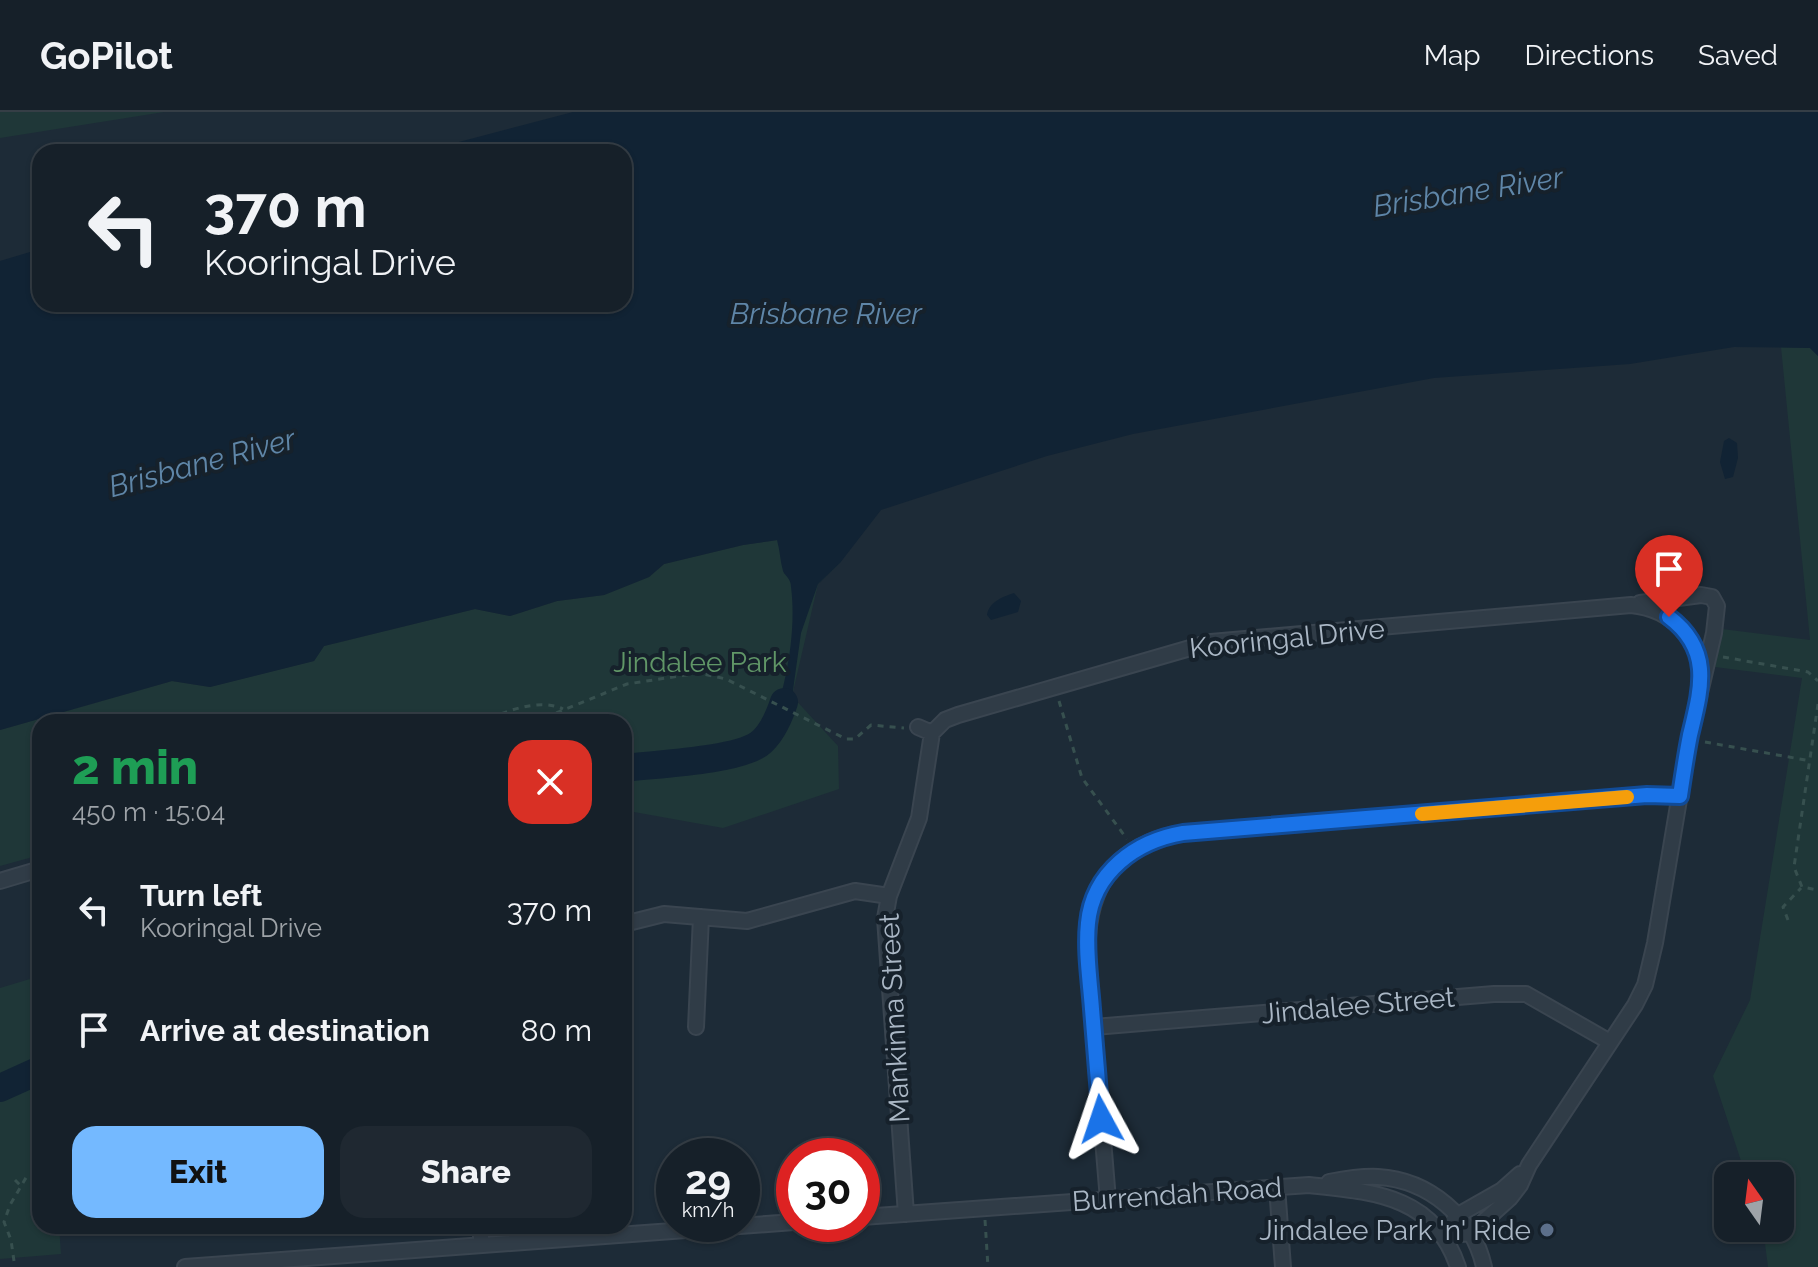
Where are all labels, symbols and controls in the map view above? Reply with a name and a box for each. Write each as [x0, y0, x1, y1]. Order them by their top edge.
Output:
text: GoPilot [40, 33, 173, 78]
text: Map [1424, 39, 1481, 72]
text: Directions [1525, 39, 1654, 72]
text: Saved [1698, 39, 1778, 72]
water label: Brisbane River [1370, 159, 1567, 224]
text: 370 m [204, 174, 367, 240]
icon: left [72, 176, 176, 280]
text: Kooringal Drive [204, 241, 456, 283]
water label: Brisbane River [730, 296, 924, 331]
water label: Brisbane River [105, 420, 301, 504]
pin [1635, 535, 1703, 617]
icon: arrive [1647, 547, 1691, 591]
street label: Kooringal Drive [1188, 612, 1386, 665]
park label: Jindalee Park [613, 646, 787, 679]
text: 2 min [72, 739, 198, 795]
button: close [508, 740, 592, 824]
text: 450 m · 15:04 [72, 797, 225, 827]
text: Turn left [140, 878, 262, 913]
icon: left [72, 888, 116, 932]
text: 370 m [507, 893, 592, 928]
street label: Mankinna Street [873, 912, 916, 1124]
text: Kooringal Drive [140, 913, 322, 943]
street label: Jindalee Street [1260, 981, 1457, 1030]
icon: arrive [72, 1008, 116, 1052]
text: Arrive at destination [140, 1013, 430, 1048]
text: 80 m [521, 1013, 592, 1048]
position arrow [1059, 1077, 1143, 1161]
button: Exit [72, 1126, 324, 1218]
button: Share [340, 1126, 592, 1218]
speed limit sign: 30 [776, 1138, 880, 1242]
text: 29 [685, 1156, 731, 1203]
north arrow [1714, 1162, 1794, 1242]
map controls [1714, 1162, 1794, 1242]
street label: Burrendah Road [1071, 1171, 1283, 1218]
text: km/h [682, 1198, 734, 1222]
place label: Jindalee Park 'n' Ride [1259, 1214, 1531, 1247]
marker: Jindalee Park 'n' Ride [1538, 1221, 1556, 1239]

